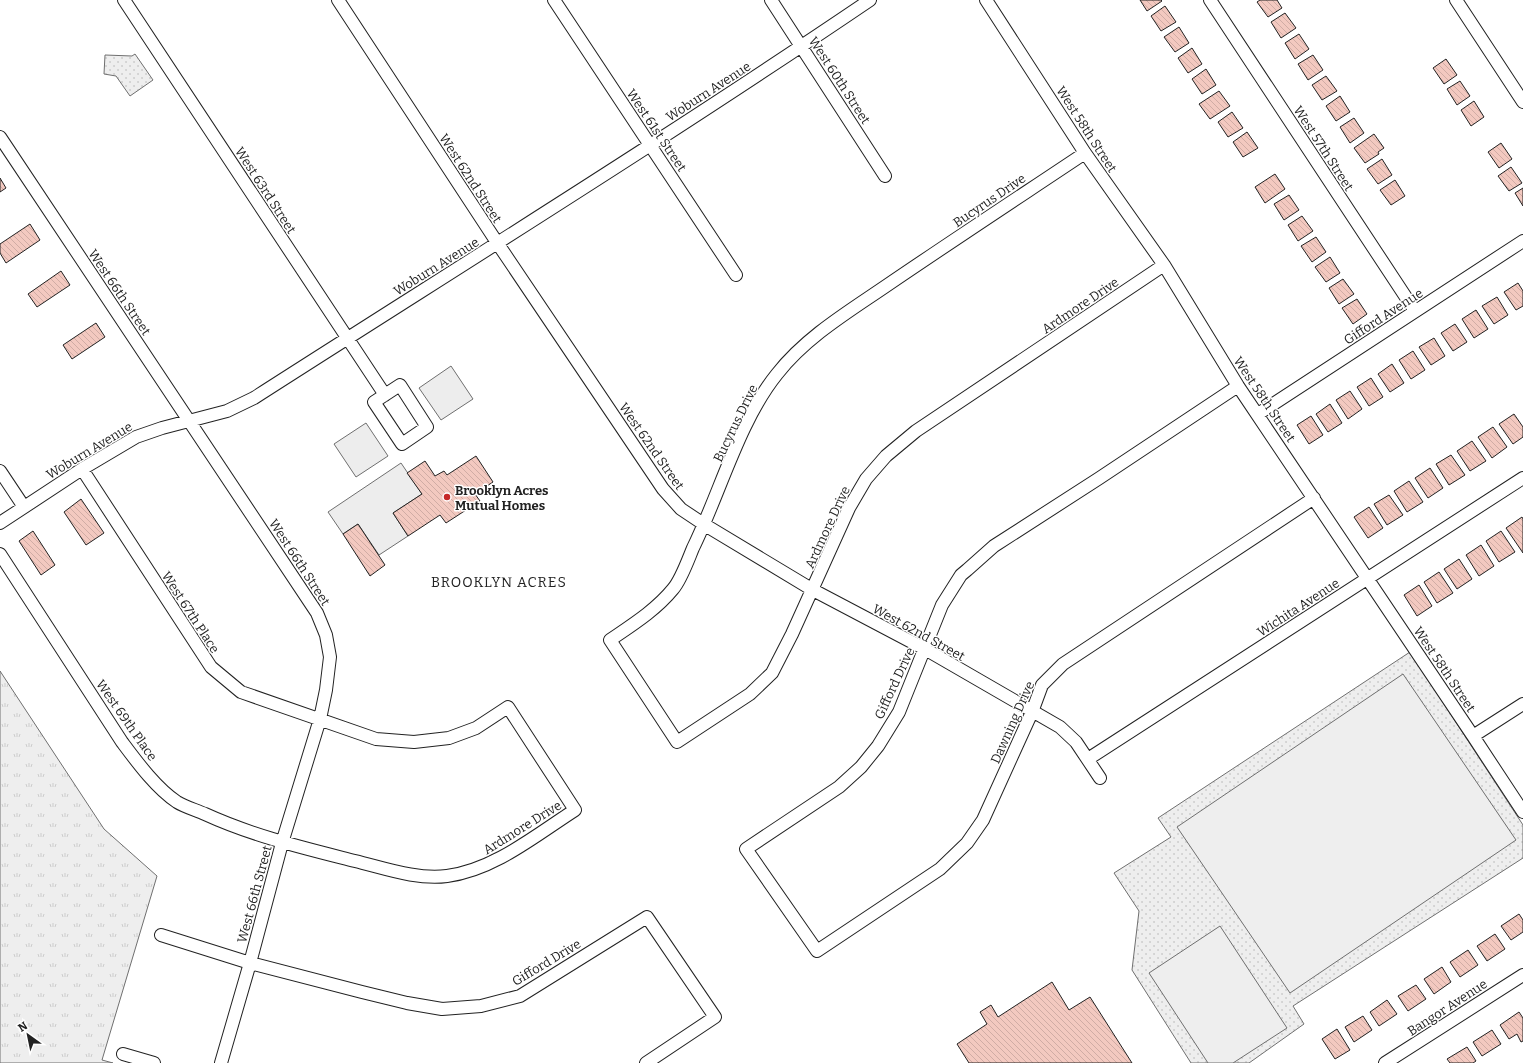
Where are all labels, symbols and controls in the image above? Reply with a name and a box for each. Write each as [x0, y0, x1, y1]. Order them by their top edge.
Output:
street label: West 60th Street [806, 34, 874, 127]
street label: Woburn Avenue [663, 59, 753, 124]
street label: West 58th Street [1053, 83, 1120, 175]
street label: West 61st Street [624, 86, 690, 174]
street label: West 57th Street [1291, 103, 1357, 194]
street label: West 62nd Street [436, 131, 505, 226]
street label: West 63rd Street [232, 144, 299, 237]
street label: Bucyrus Drive [950, 171, 1028, 230]
street label: Woburn Avenue [391, 234, 482, 299]
street label: West 66th Street [85, 247, 154, 338]
street label: Ardmore Drive [1039, 274, 1121, 337]
street label: Gifford Avenue [1341, 285, 1426, 348]
street label: West 58th Street [1231, 354, 1299, 445]
street label: Bucyrus Drive [710, 382, 761, 464]
street label: West 62nd Street [616, 400, 687, 493]
street label: Woburn Avenue [44, 419, 135, 482]
place label: Brooklyn Acres Mutual Homes [455, 483, 549, 513]
street label: Ardmore Drive [802, 484, 853, 571]
marker: Brooklyn Acres Mutual Homes [442, 492, 452, 502]
street label: West 66th Street [266, 516, 333, 609]
street label: West 67th Place [159, 569, 222, 656]
district label: BROOKLYN ACRES [431, 574, 567, 591]
street label: Wichita Avenue [1254, 575, 1342, 640]
street label: West 62nd Street [870, 601, 968, 664]
street label: West 58th Street [1411, 624, 1479, 715]
street label: Gifford Drive [871, 645, 918, 721]
street label: West 69th Place [93, 677, 160, 764]
street label: Dawning Drive [988, 679, 1037, 766]
street label: Ardmore Drive [480, 797, 564, 857]
street label: West 66th Street [234, 844, 275, 944]
street label: Gifford Drive [509, 936, 583, 989]
street label: Bangor Avenue [1405, 976, 1490, 1039]
north arrow [8, 1015, 48, 1055]
text: N [16, 1019, 30, 1035]

